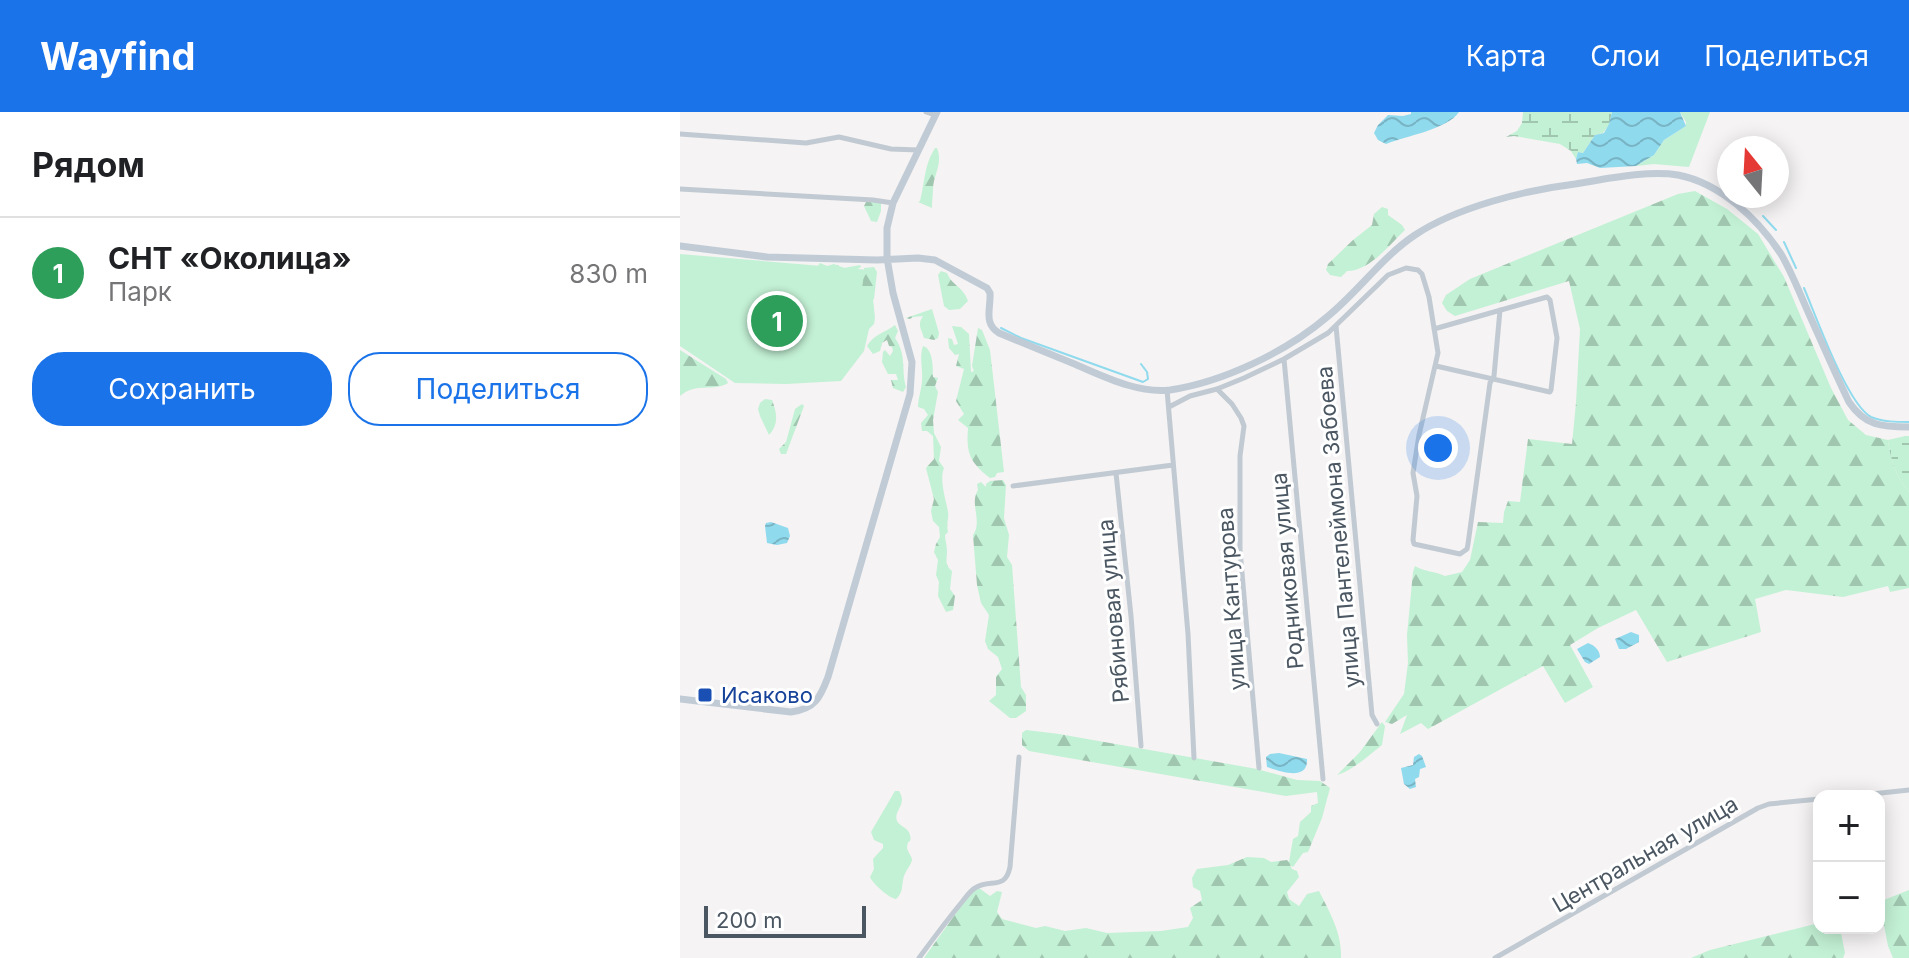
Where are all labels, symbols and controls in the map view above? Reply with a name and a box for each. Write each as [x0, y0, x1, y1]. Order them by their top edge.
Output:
text: Wayfind [40, 33, 195, 79]
text: Карта [1466, 39, 1546, 73]
text: Слои [1590, 39, 1660, 73]
text: Поделиться [1704, 39, 1869, 73]
north arrow [1717, 136, 1789, 208]
text: Рядом [32, 144, 145, 185]
text: СНТ «Околица» [108, 240, 352, 276]
text: 1 [52, 258, 64, 289]
text: 830 m [569, 258, 648, 289]
text: Парк [108, 276, 172, 307]
pin: 1 [751, 291, 803, 351]
button: Сохранить [32, 352, 332, 426]
button: Поделиться [348, 352, 648, 426]
street label: улица Пантелеймона Забоева [1311, 365, 1365, 689]
your location [1418, 428, 1458, 468]
street label: Родниковая улица [1265, 472, 1309, 670]
street label: улица Кантурова [1212, 507, 1250, 691]
street label: Рябиновая улица [1092, 518, 1134, 704]
place label: Исаково [721, 682, 813, 708]
marker: Исаково [696, 686, 714, 704]
street label: Центральная улица [1548, 790, 1742, 918]
map controls [1813, 790, 1885, 934]
button: + [1813, 790, 1885, 862]
button: − [1813, 862, 1885, 934]
scale bar [704, 902, 866, 938]
text: 200 m [716, 907, 783, 933]

